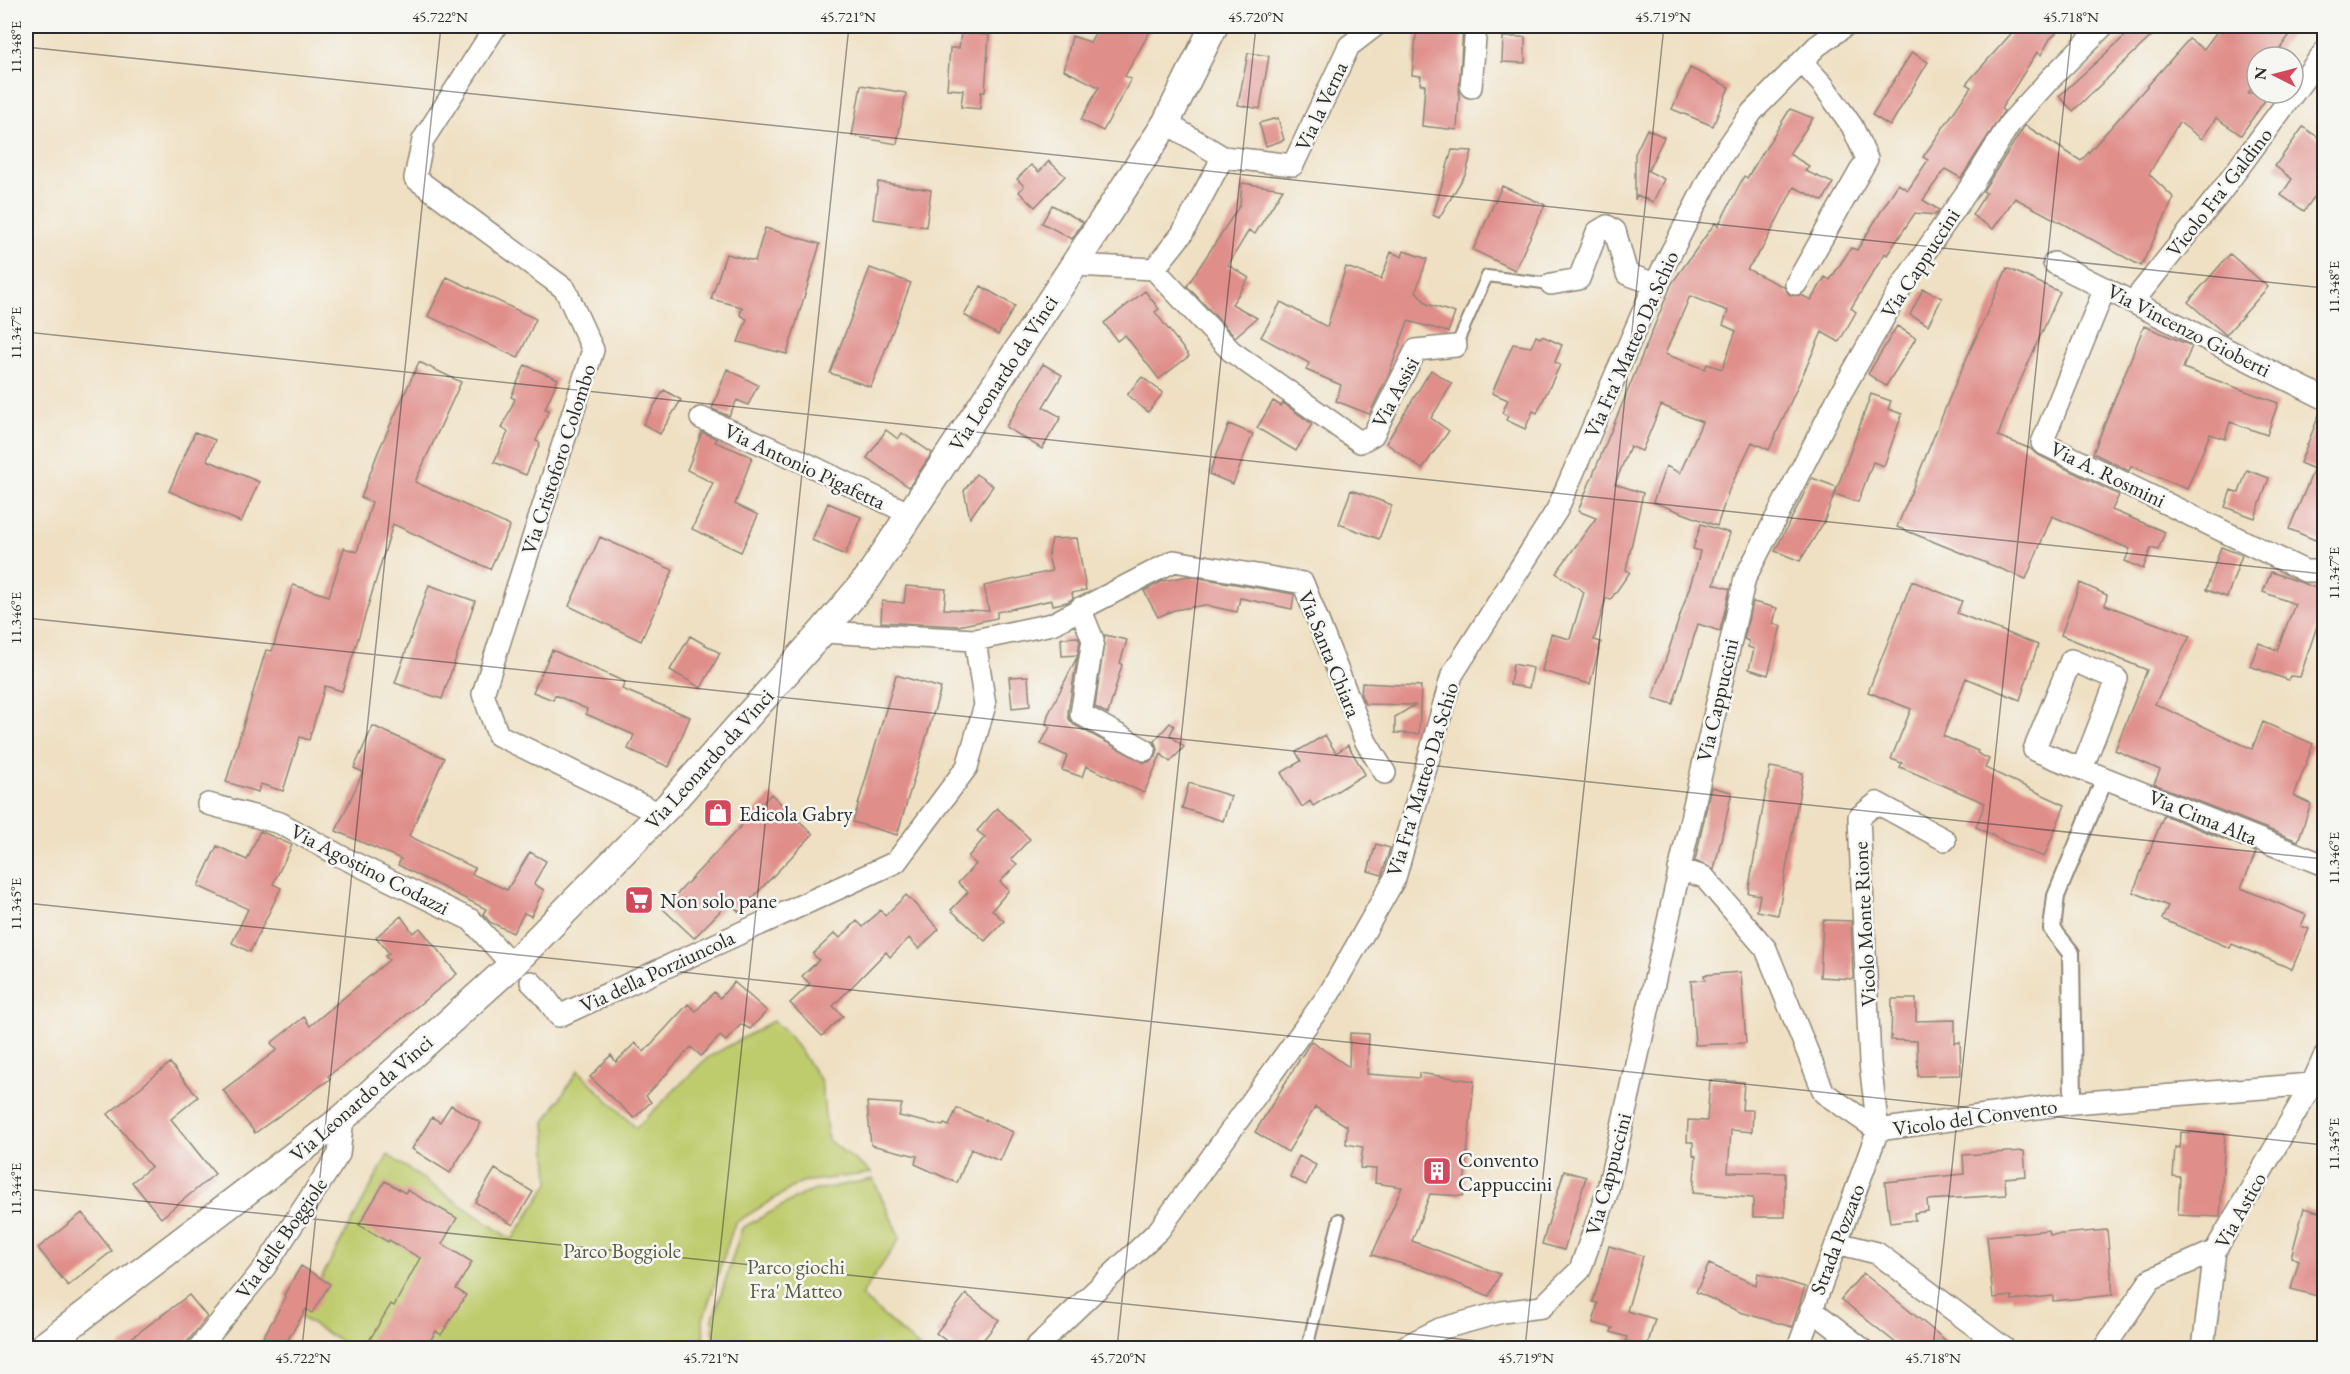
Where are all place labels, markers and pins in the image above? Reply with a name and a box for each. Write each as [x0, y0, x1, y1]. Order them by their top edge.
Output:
shop icon: Edicola Gabry [702, 797, 734, 829]
place label: Edicola Gabry [739, 800, 853, 827]
supermarket icon: Non solo pane [623, 884, 655, 916]
place label: Non solo pane [660, 887, 777, 914]
place label: Convento Cappuccini [1458, 1146, 1552, 1197]
building icon: Convento Cappuccini [1421, 1155, 1453, 1187]

